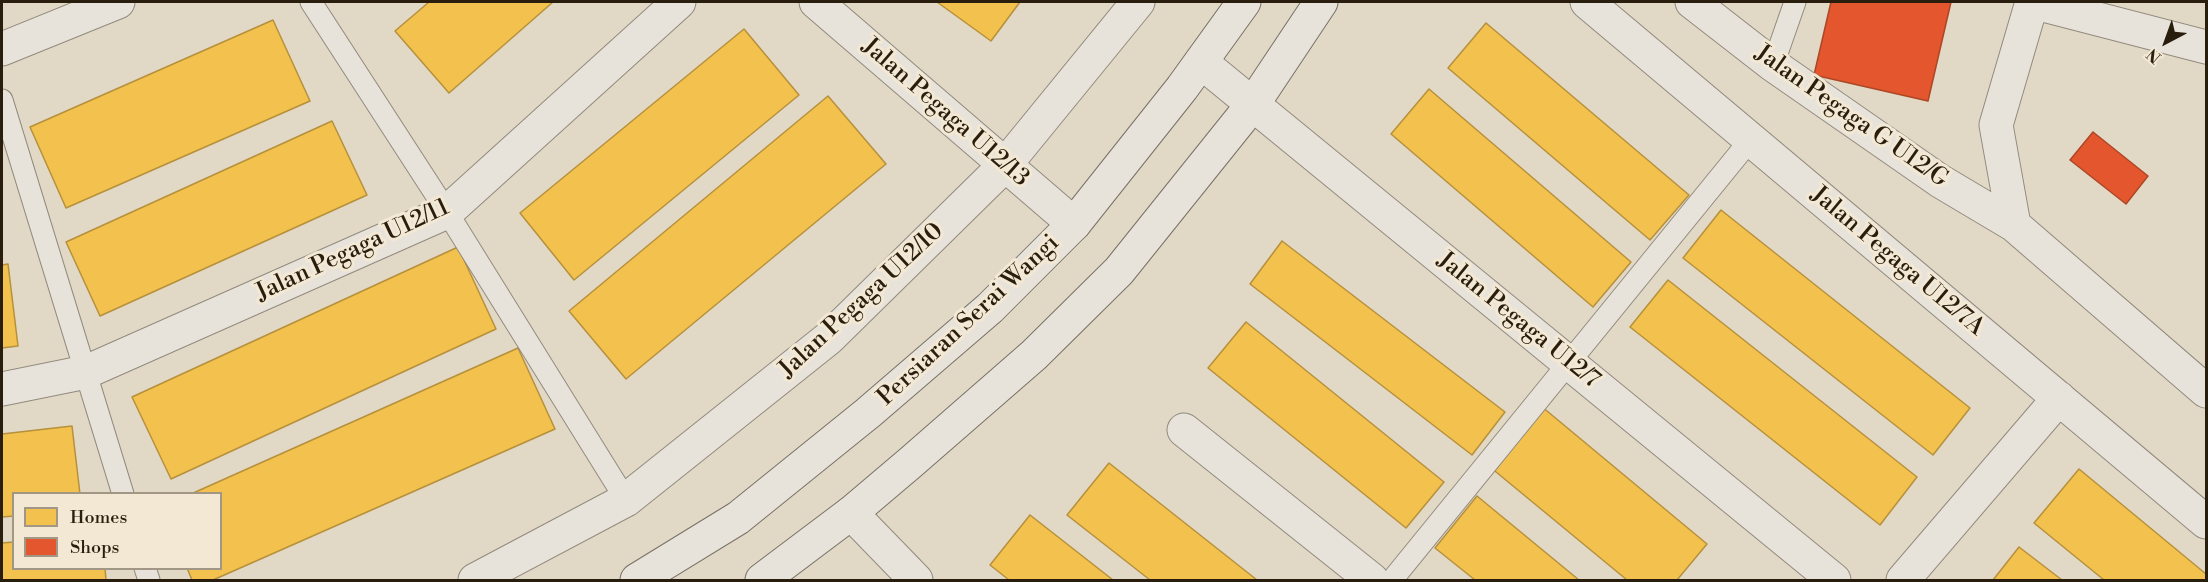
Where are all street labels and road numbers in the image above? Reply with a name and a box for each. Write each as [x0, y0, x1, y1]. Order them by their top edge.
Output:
street label: Jalan Pegaga U12/13 [855, 33, 1035, 193]
street label: Jalan Pegaga G U12/G [1749, 40, 1953, 194]
street label: Jalan Pegaga U12/7A [1805, 181, 1989, 343]
street label: Jalan Pegaga U12/11 [252, 194, 454, 308]
street label: Jalan Pegaga U12/10 [774, 217, 950, 385]
street label: Persiaran Serai Wangi [872, 229, 1066, 413]
street label: Jalan Pegaga U12/7 [1431, 247, 1605, 395]

